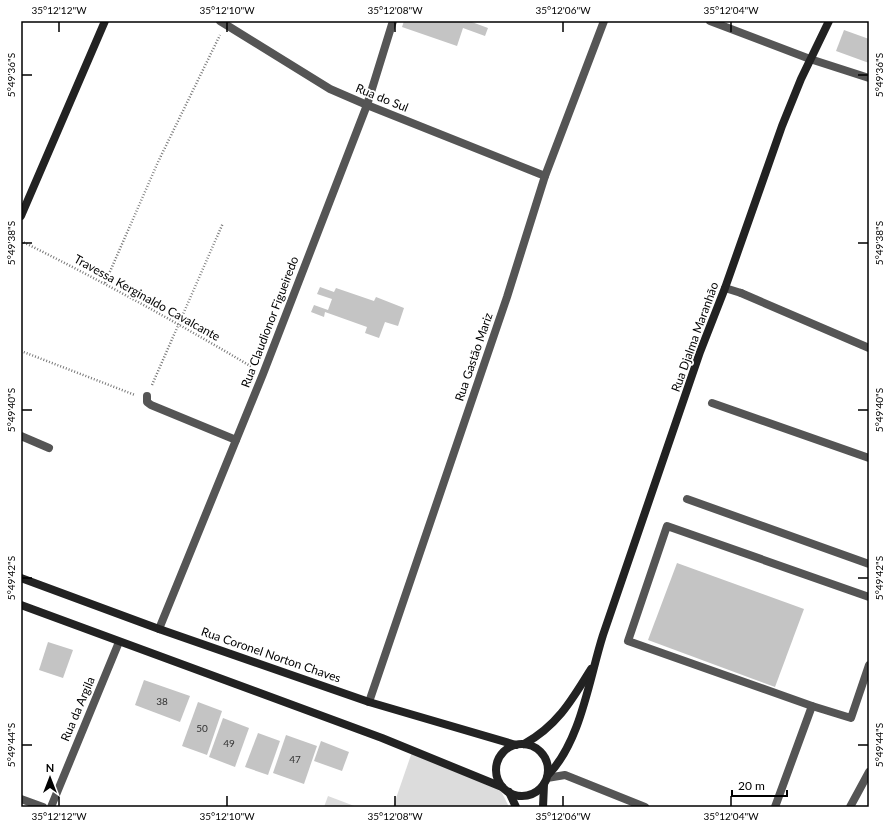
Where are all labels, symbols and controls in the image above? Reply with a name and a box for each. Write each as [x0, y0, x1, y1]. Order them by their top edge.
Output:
text: 35°12'12"W [31, 4, 87, 16]
text: 35°12'10"W [199, 4, 255, 16]
text: 35°12'08"W [367, 4, 423, 16]
text: 35°12'06"W [535, 4, 591, 16]
text: 35°12'04"W [703, 4, 759, 16]
text: 5°49'36"S [5, 53, 17, 97]
text: 5°49'36"S [873, 53, 885, 97]
street label: Rua do Sul [354, 80, 411, 115]
text: 5°49'38"S [5, 221, 17, 265]
text: 5°49'38"S [873, 221, 885, 265]
street label: Travessa Kerginaldo Cavalcante [72, 251, 223, 344]
street label: Rua Claudionor Figueiredo [238, 254, 302, 390]
street label: Rua Djalma Maranhão [668, 280, 721, 394]
street label: Rua Gastão Mariz [451, 310, 496, 403]
text: 5°49'40"S [5, 388, 17, 432]
text: 5°49'40"S [873, 388, 885, 432]
text: 5°49'42"S [5, 556, 17, 600]
text: 5°49'42"S [873, 556, 885, 600]
street label: Rua Coronel Norton Chaves [199, 624, 343, 685]
street label: Rua da Argila [57, 674, 98, 743]
house number: 38 [156, 695, 168, 707]
house number: 50 [196, 722, 208, 734]
text: 5°49'44"S [5, 723, 17, 767]
text: 5°49'44"S [873, 723, 885, 767]
house number: 49 [223, 737, 235, 749]
house number: 47 [289, 753, 301, 765]
north arrow [30, 758, 70, 798]
text: N [46, 761, 54, 774]
scale bar [732, 772, 787, 798]
text: 20 m [738, 778, 765, 793]
text: 35°12'12"W [31, 810, 87, 822]
text: 35°12'10"W [199, 810, 255, 822]
text: 35°12'08"W [367, 810, 423, 822]
text: 35°12'06"W [535, 810, 591, 822]
text: 35°12'04"W [703, 810, 759, 822]

